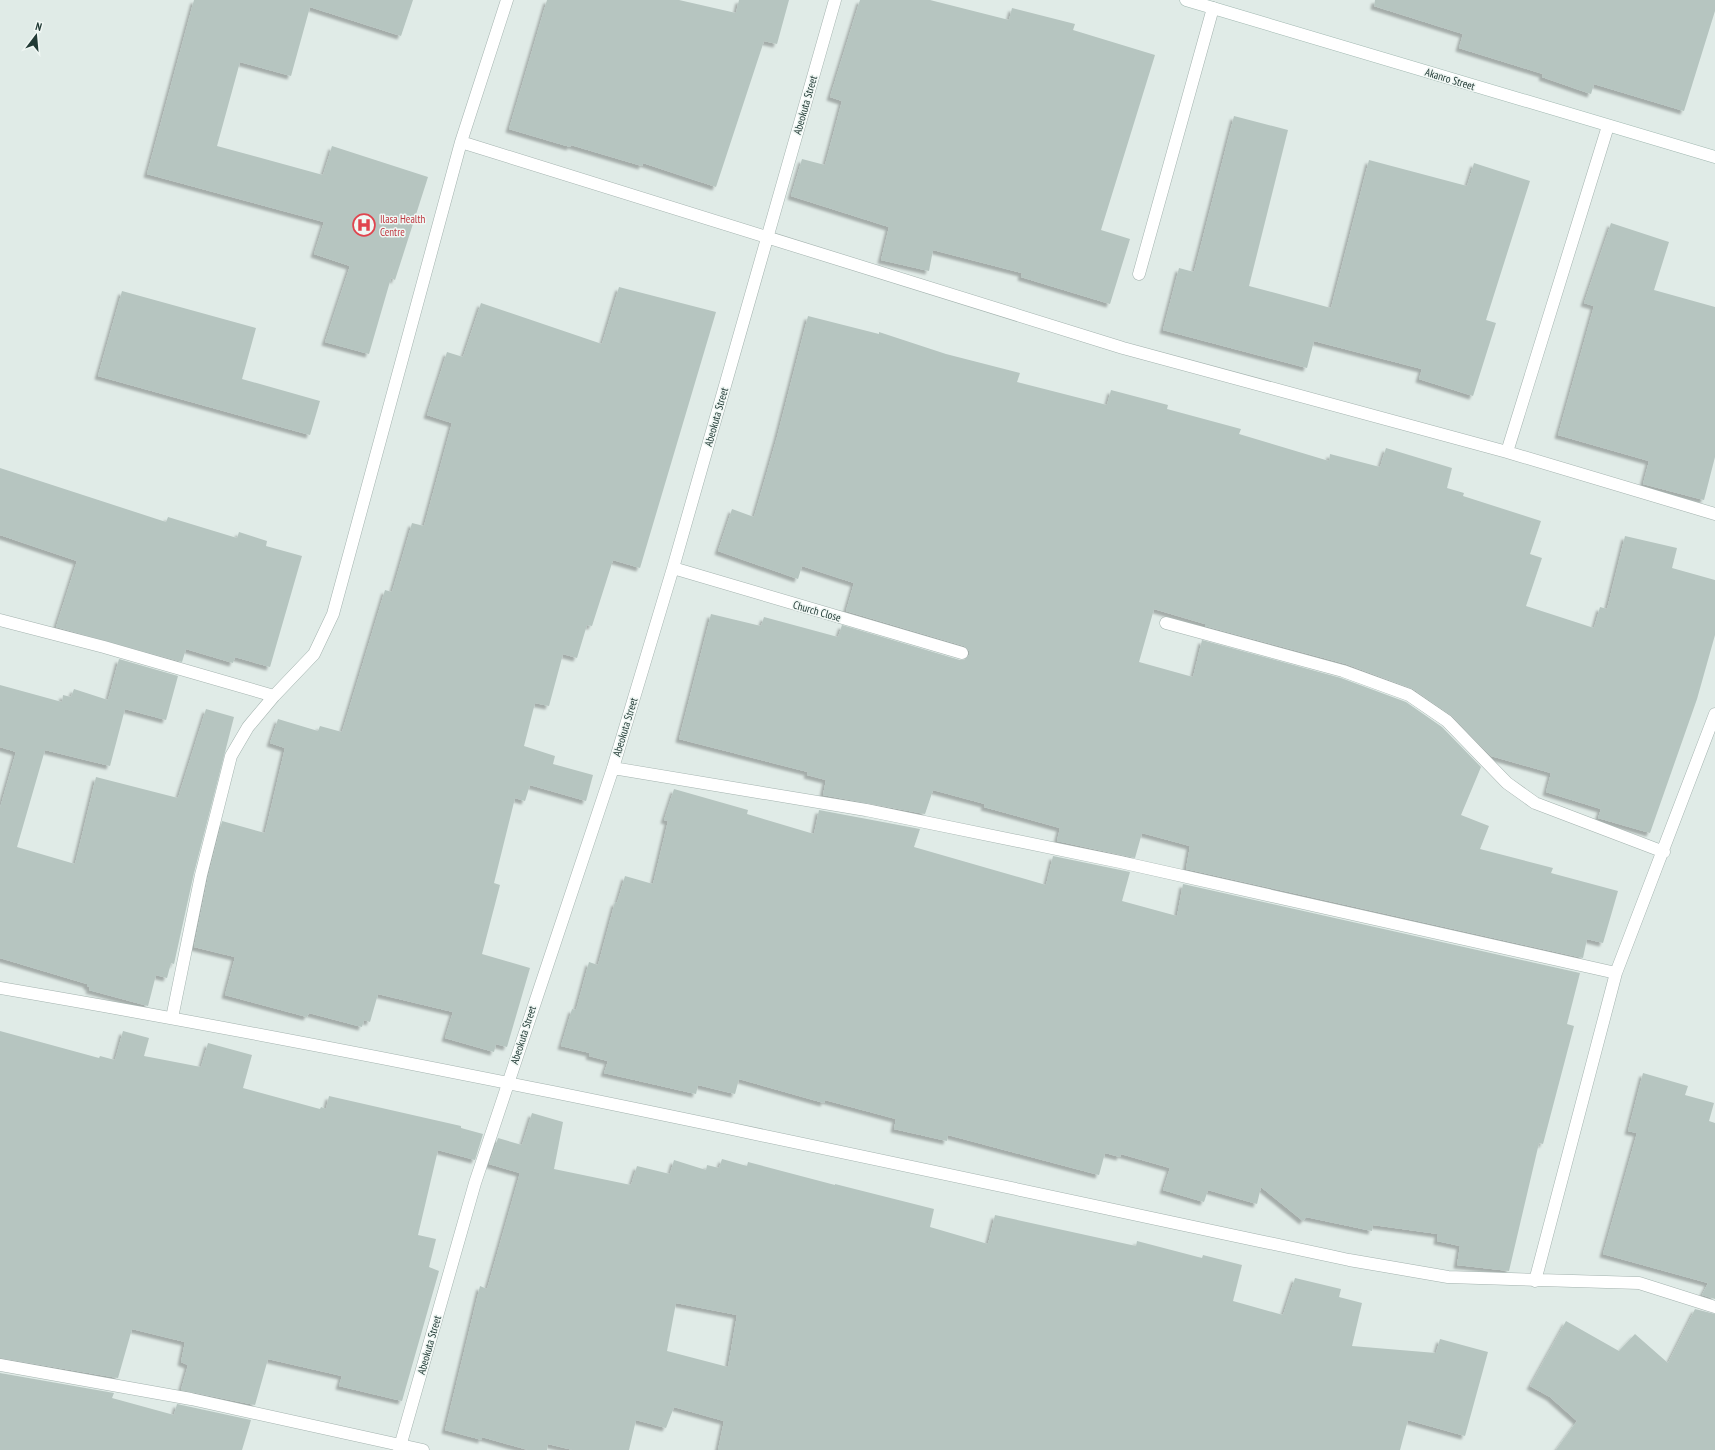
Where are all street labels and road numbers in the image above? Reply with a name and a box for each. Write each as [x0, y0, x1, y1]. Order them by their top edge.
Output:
street label: Akanro Street [1423, 65, 1477, 93]
street label: Abeokuta Street [790, 74, 820, 136]
street label: Abeokuta Street [701, 386, 731, 448]
street label: Church Close [791, 597, 843, 625]
street label: Abeokuta Street [609, 696, 641, 758]
street label: Abeokuta Street [507, 1004, 539, 1066]
street label: Abeokuta Street [414, 1314, 444, 1376]

